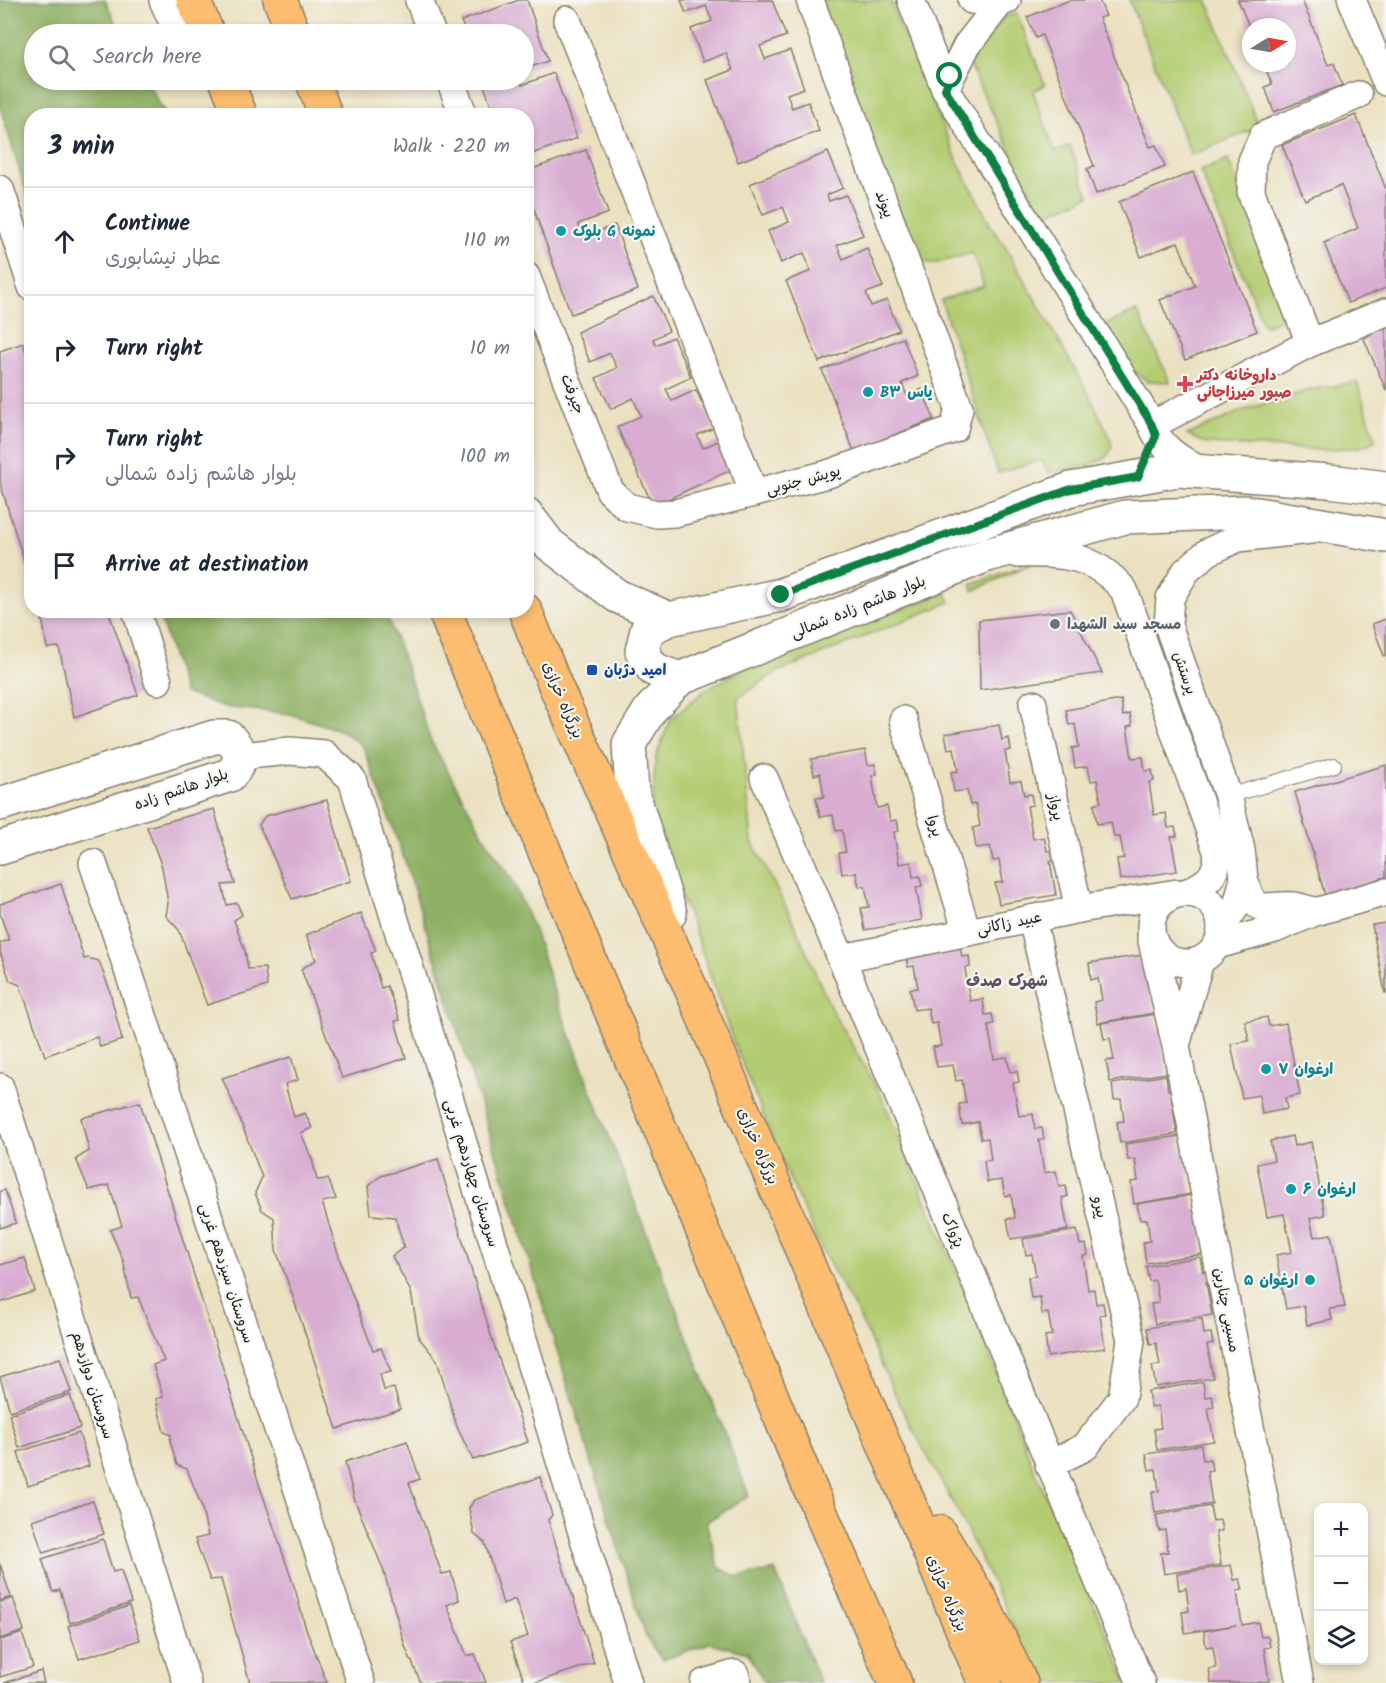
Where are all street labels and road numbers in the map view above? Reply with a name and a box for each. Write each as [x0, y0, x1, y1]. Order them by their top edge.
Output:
street label: پیوند [868, 187, 900, 221]
street label: جيرفت [553, 371, 591, 418]
street label: پویش جنوبی [763, 459, 843, 502]
street label: بلوار هاشم زاده شمالی [787, 570, 930, 646]
street label: پرستش [1166, 649, 1203, 698]
street label: بزرگراه خرازی [535, 658, 589, 743]
street label: بلوار هاشم زاده [131, 763, 232, 817]
street label: پرواز [1040, 790, 1070, 823]
street label: پروا [919, 813, 949, 840]
street label: عبید زاکانی [975, 905, 1044, 943]
street label: سروستان چهاردهم غربی [437, 1096, 505, 1250]
street label: بزرگراه خرازی [730, 1104, 784, 1189]
street label: پیرو [1085, 1193, 1113, 1221]
street label: سروستان سیزدهم غربی [192, 1200, 260, 1346]
street label: پژواک [934, 1209, 970, 1252]
street label: مسیبی چناربن [1206, 1266, 1246, 1355]
street label: سروستان دوازدهم [64, 1328, 120, 1442]
street label: بزرگراه خرازی [919, 1551, 973, 1636]

